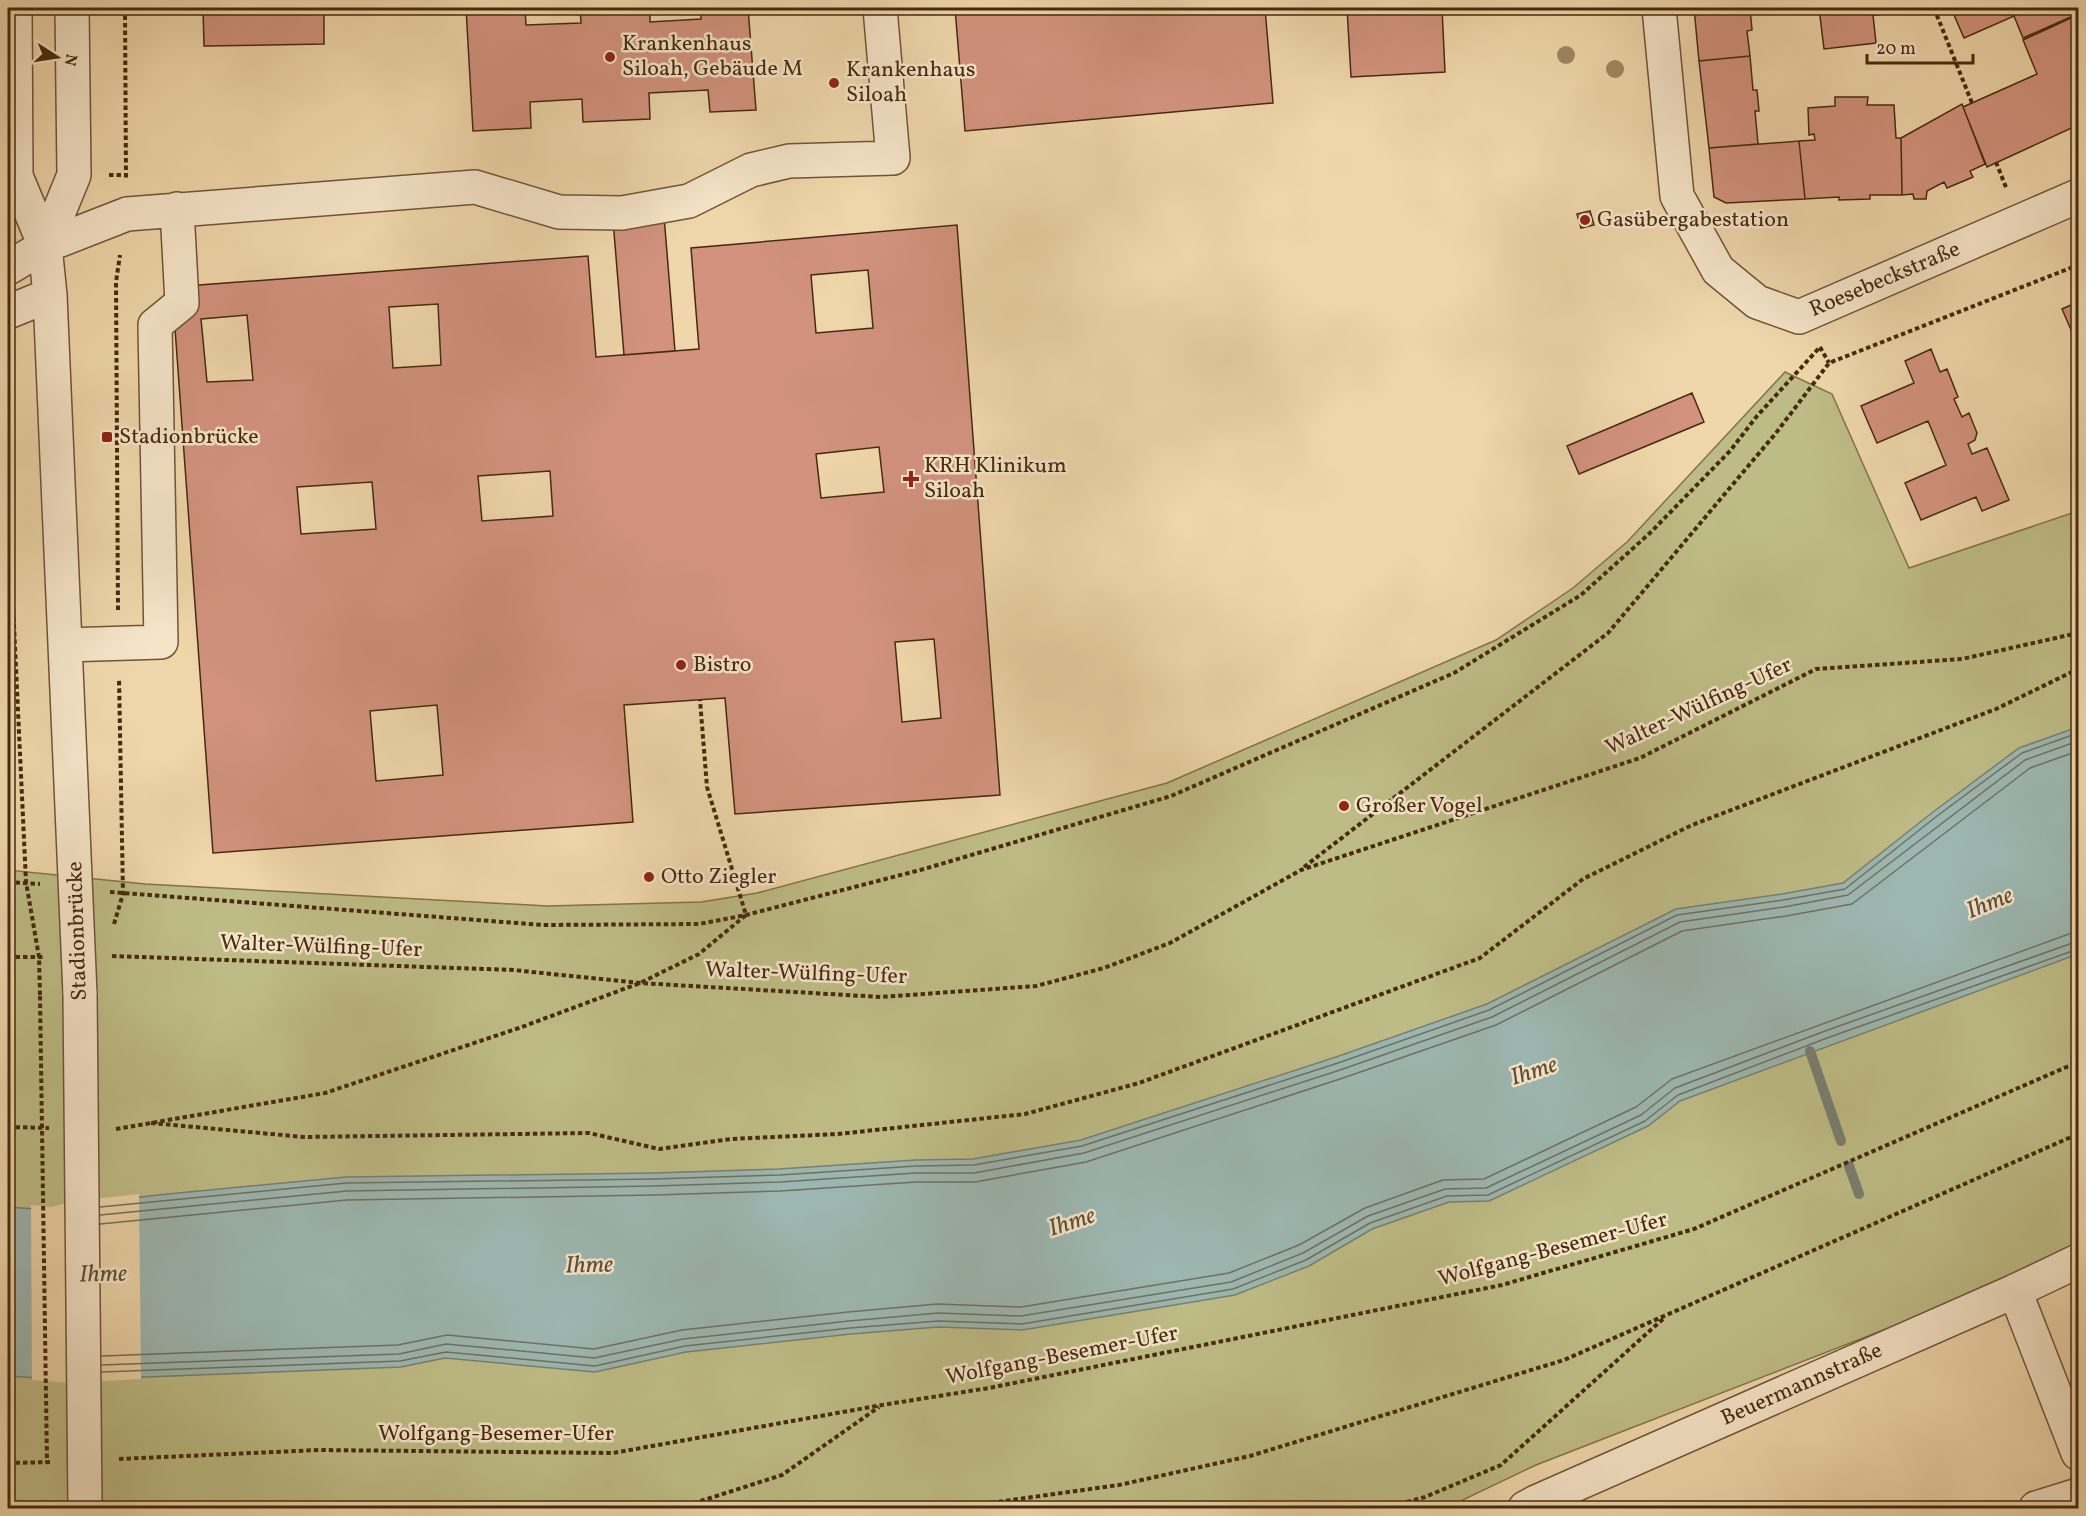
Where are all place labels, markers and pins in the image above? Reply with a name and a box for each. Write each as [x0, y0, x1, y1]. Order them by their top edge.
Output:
place label: Krankenhaus Siloah, Gebäude M [622, 29, 803, 85]
marker: Krankenhaus Siloah, Gebäude M [603, 50, 617, 64]
place label: Krankenhaus Siloah [846, 55, 975, 111]
marker: Krankenhaus Siloah [827, 76, 841, 90]
place label: Gasübergabestation [1597, 205, 1789, 236]
marker: Gasübergabestation [1578, 213, 1592, 227]
place label: Stadionbrücke [119, 422, 259, 453]
marker: Stadionbrücke [100, 430, 114, 444]
place label: KRH Klinikum Siloah [924, 451, 1067, 507]
marker: KRH Klinikum Siloah [902, 470, 920, 488]
place label: Bistro [693, 650, 751, 681]
marker: Bistro [674, 658, 688, 672]
place label: Großer Vogel [1356, 791, 1483, 822]
marker: Großer Vogel [1337, 799, 1351, 813]
place label: Otto Ziegler [661, 862, 777, 893]
marker: Otto Ziegler [642, 870, 656, 884]

